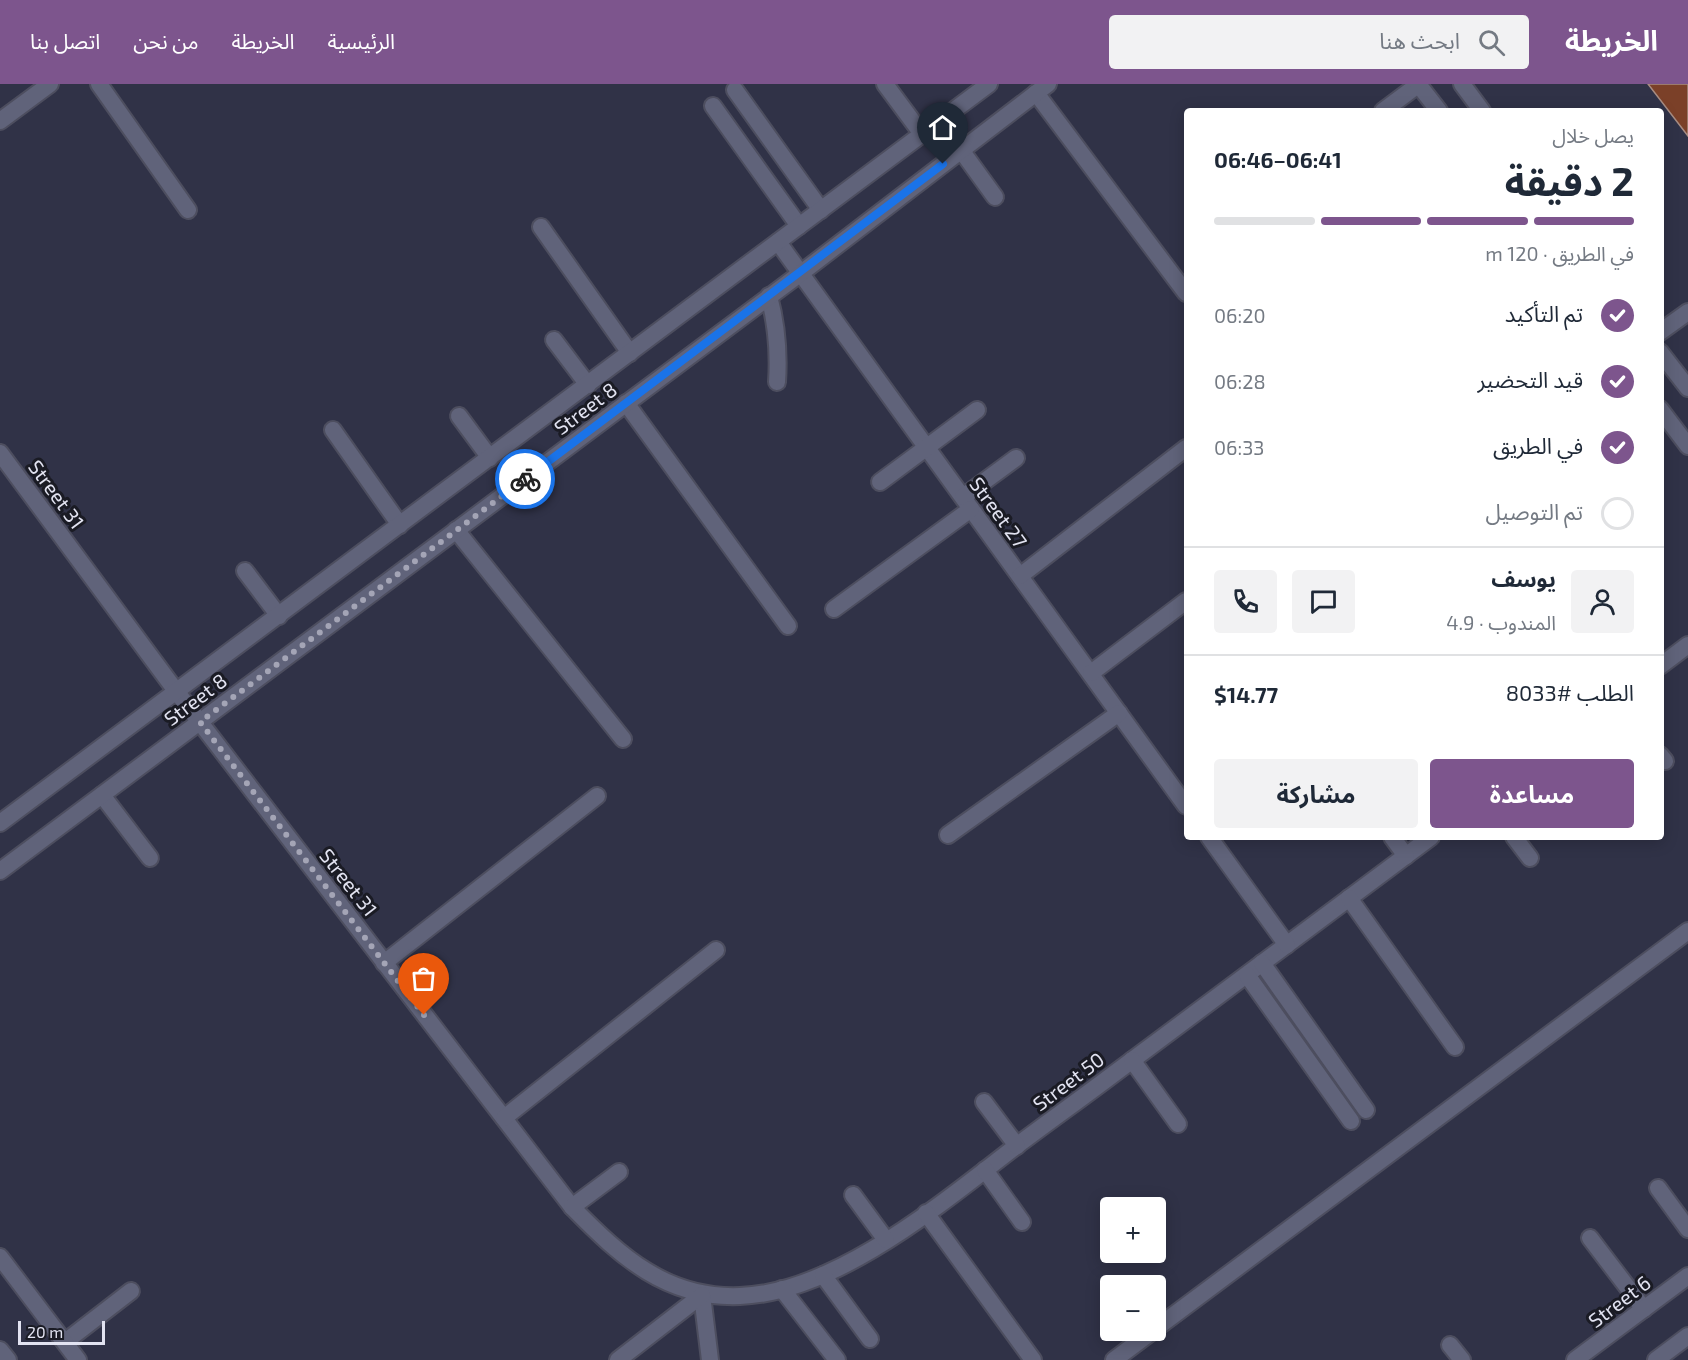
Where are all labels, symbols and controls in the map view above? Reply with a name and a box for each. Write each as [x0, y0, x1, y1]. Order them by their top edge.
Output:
search box [1109, 15, 1529, 69]
text: الخريطة [1565, 23, 1658, 57]
icon: search [1475, 26, 1508, 59]
text: ابحث هنا [1379, 27, 1460, 53]
text: اتصل بنا [30, 28, 100, 53]
text: من نحن [133, 28, 199, 53]
text: الخريطة [232, 28, 295, 53]
text: الرئيسية [328, 28, 395, 53]
pin [917, 102, 968, 164]
icon: home [926, 111, 959, 144]
text: يصل خلال [1552, 123, 1634, 147]
text: 06:41–06:46 [1214, 146, 1342, 172]
text: 2 دقيقة [1505, 157, 1634, 204]
text: في الطريق · 120 m [1485, 241, 1634, 265]
icon: check [1601, 299, 1634, 332]
text: تم التأكيد [1505, 300, 1583, 326]
text: 06:20 [1214, 303, 1266, 327]
icon: check [1601, 365, 1634, 398]
text: قيد التحضير [1477, 366, 1583, 392]
text: 06:28 [1214, 369, 1266, 393]
street label: Street 8 [549, 377, 621, 439]
icon: check [1601, 431, 1634, 464]
text: في الطريق [1493, 432, 1583, 458]
text: 06:33 [1214, 435, 1264, 459]
courier [495, 449, 555, 509]
street label: Street 31 [24, 455, 90, 533]
icon: bike [509, 463, 542, 496]
street label: Street 27 [965, 472, 1033, 552]
text: تم التوصيل [1485, 498, 1583, 524]
text: يوسف [1491, 565, 1556, 591]
button: phone [1214, 570, 1277, 633]
button: chat [1292, 570, 1355, 633]
button: person [1571, 570, 1634, 633]
text: المندوب · 4.9 [1446, 610, 1556, 634]
street label: Street 8 [159, 668, 231, 730]
text: الطلب #8033 [1506, 679, 1634, 705]
text: $14.77 [1214, 681, 1278, 707]
button: مشاركة [1214, 759, 1418, 828]
button: مساعدة [1430, 759, 1634, 828]
street label: Street 31 [315, 843, 383, 921]
pin [398, 953, 449, 1015]
icon: bag [407, 962, 440, 995]
street label: Street 50 [1028, 1046, 1108, 1116]
map controls [1100, 1197, 1166, 1341]
button: + [1100, 1197, 1166, 1263]
street label: Street 6 [1583, 1270, 1655, 1332]
button: − [1100, 1275, 1166, 1341]
scale bar [18, 1318, 105, 1346]
text: 20 m [27, 1322, 63, 1341]

